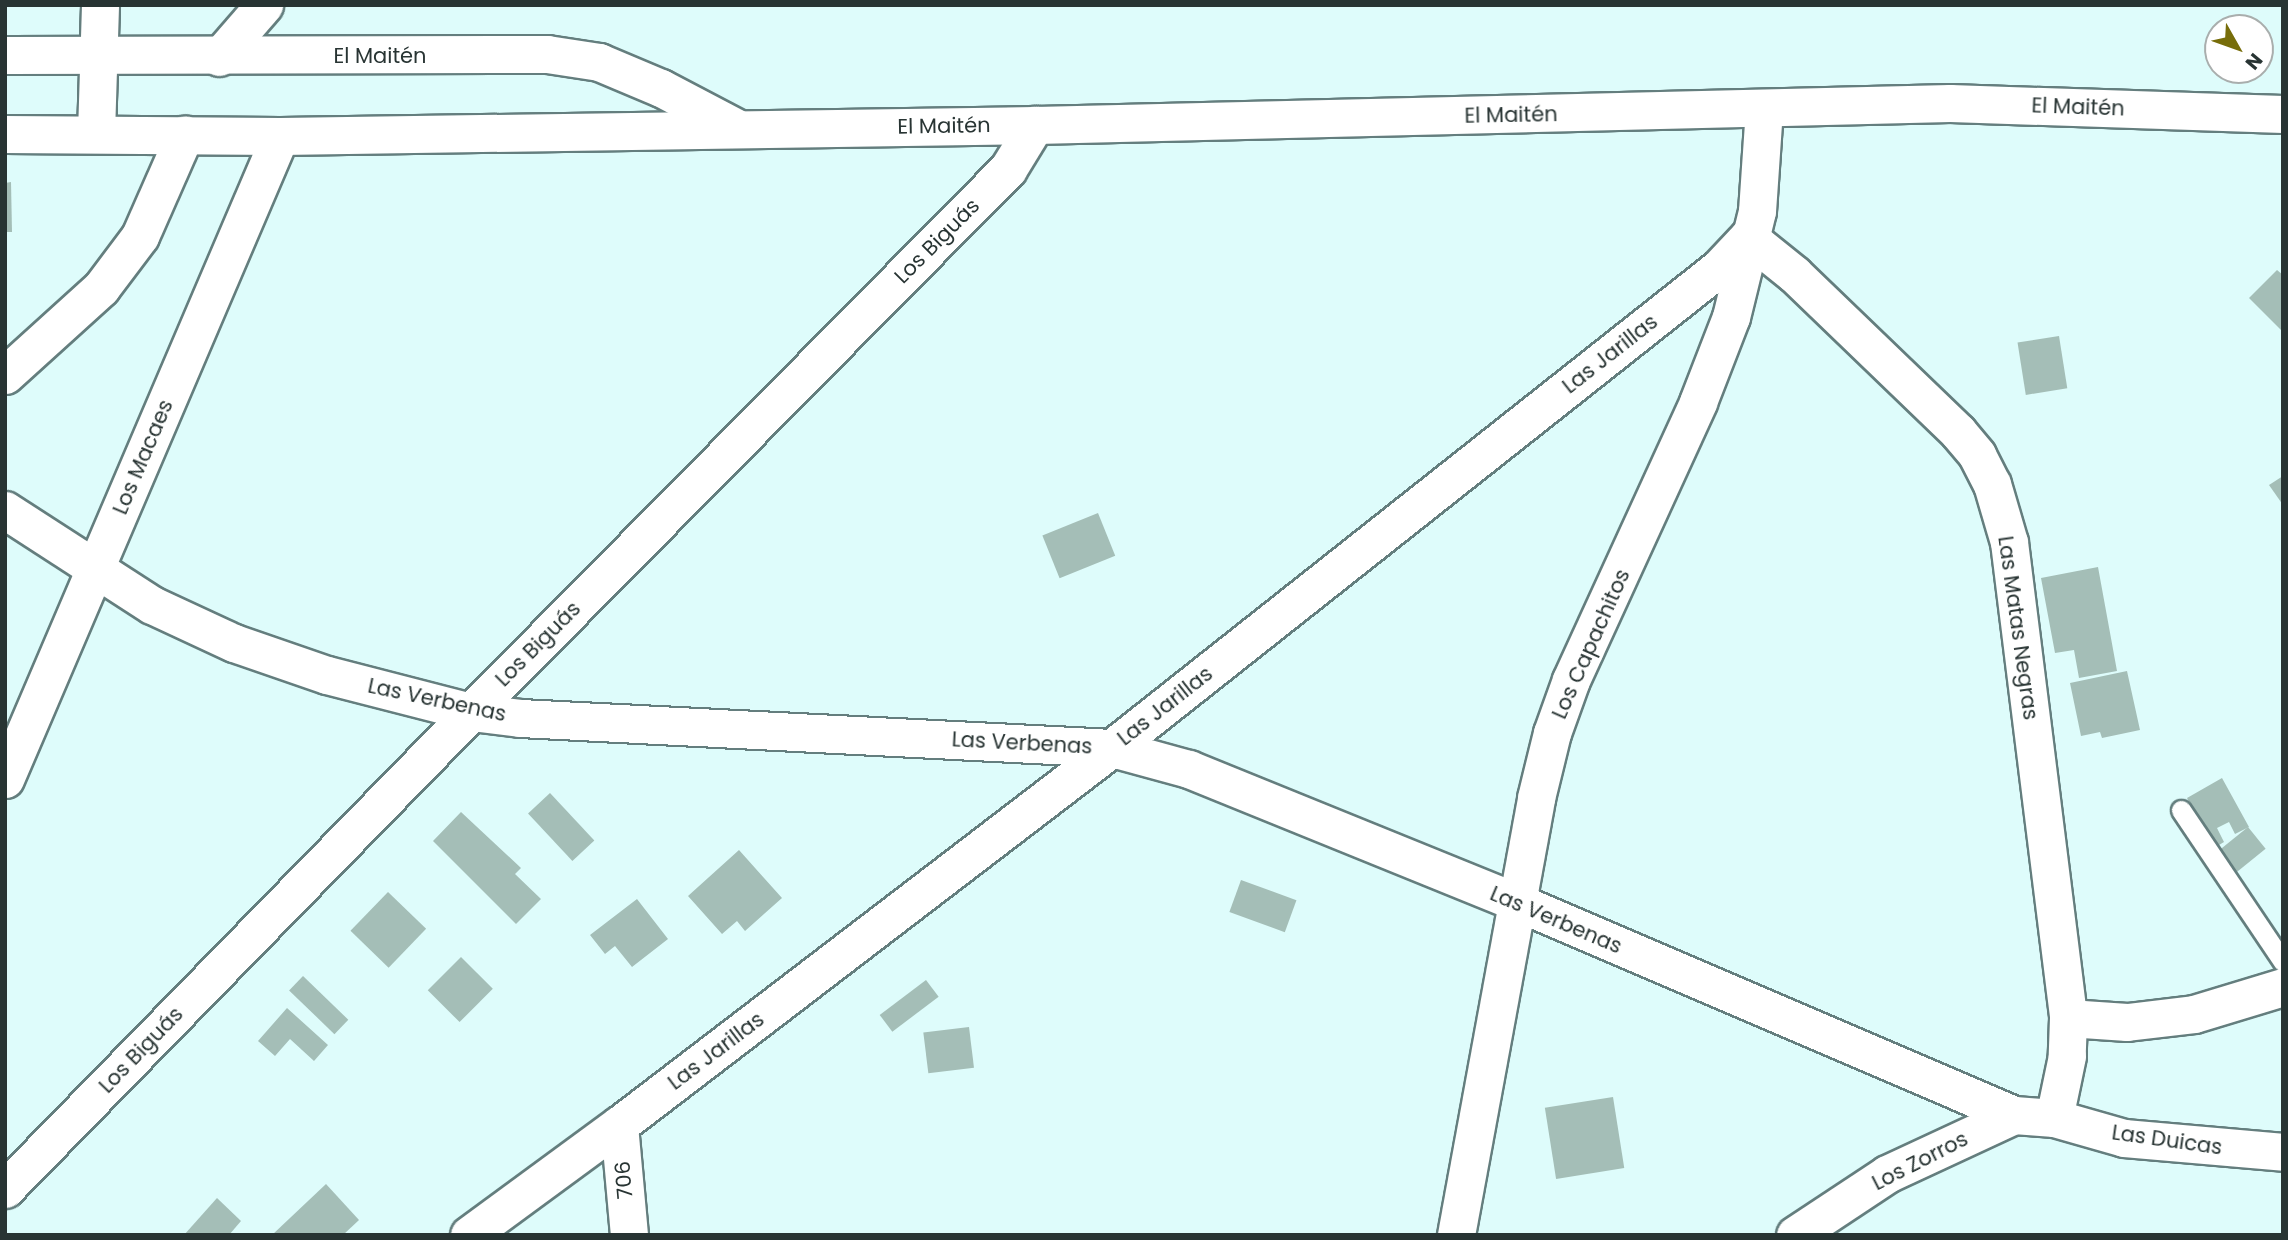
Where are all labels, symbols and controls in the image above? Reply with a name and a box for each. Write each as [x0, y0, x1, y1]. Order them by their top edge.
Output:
north arrow [2204, 14, 2274, 84]
street label: El Maitén [333, 43, 427, 69]
text: N [2239, 47, 2269, 76]
street label: El Maitén [2031, 93, 2125, 121]
street label: El Maitén [1464, 102, 1558, 128]
street label: El Maitén [897, 113, 991, 139]
street label: Los Biguás [889, 193, 985, 289]
street label: Las Jarillas [1557, 309, 1663, 399]
street label: Los Macaes [108, 396, 178, 518]
street label: Las Matas Negras [1993, 534, 2043, 722]
street label: Los Capachitos [1547, 565, 1635, 723]
street label: Los Biguás [490, 596, 586, 692]
street label: Las Jarillas [1112, 661, 1218, 751]
street label: Las Verbenas [366, 673, 508, 727]
street label: Las Verbenas [951, 727, 1093, 759]
street label: Las Verbenas [1486, 881, 1626, 959]
street label: Los Biguás [94, 1002, 188, 1098]
street label: Las Jarillas [663, 1007, 769, 1095]
street label: Las Duicas [2110, 1120, 2224, 1160]
street label: Los Zorros [1868, 1126, 1972, 1196]
street label: 706 [610, 1160, 638, 1200]

